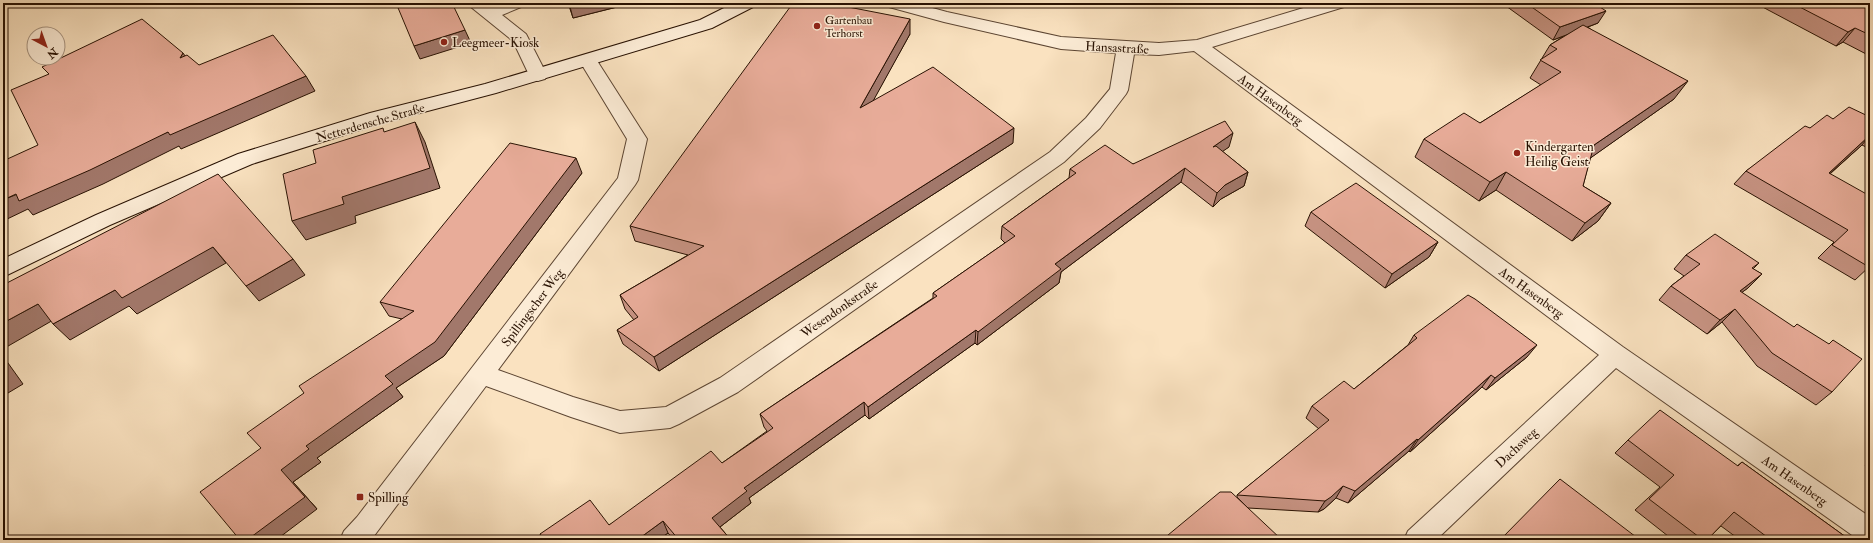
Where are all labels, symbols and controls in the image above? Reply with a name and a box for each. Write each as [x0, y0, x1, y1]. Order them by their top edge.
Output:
place label: Gartenbau Terhorst [825, 14, 873, 40]
marker: Gartenbau Terhorst [812, 21, 822, 31]
north arrow [26, 26, 66, 66]
place label: Leegmeer-Kiosk [452, 35, 540, 51]
marker: Leegmeer-Kiosk [439, 37, 449, 47]
street label: Hansastraße [1085, 38, 1150, 58]
text: N [43, 44, 61, 62]
street label: Am Hasenberg [1234, 70, 1307, 129]
street label: Netterdensche Straße [314, 100, 427, 146]
place label: Kindergarten Heilig Geist [1525, 139, 1594, 170]
marker: Kindergarten Heilig Geist [1512, 148, 1522, 158]
street label: Am Hasenberg [1495, 263, 1568, 322]
street label: Spillingscher Weg [498, 265, 569, 350]
street label: Wesendonkstraße [797, 276, 882, 342]
street label: Dachsweg [1492, 424, 1542, 471]
street label: Am Hasenberg [1758, 452, 1831, 510]
place label: Spilling [368, 490, 409, 507]
marker: Spilling [355, 492, 365, 502]

